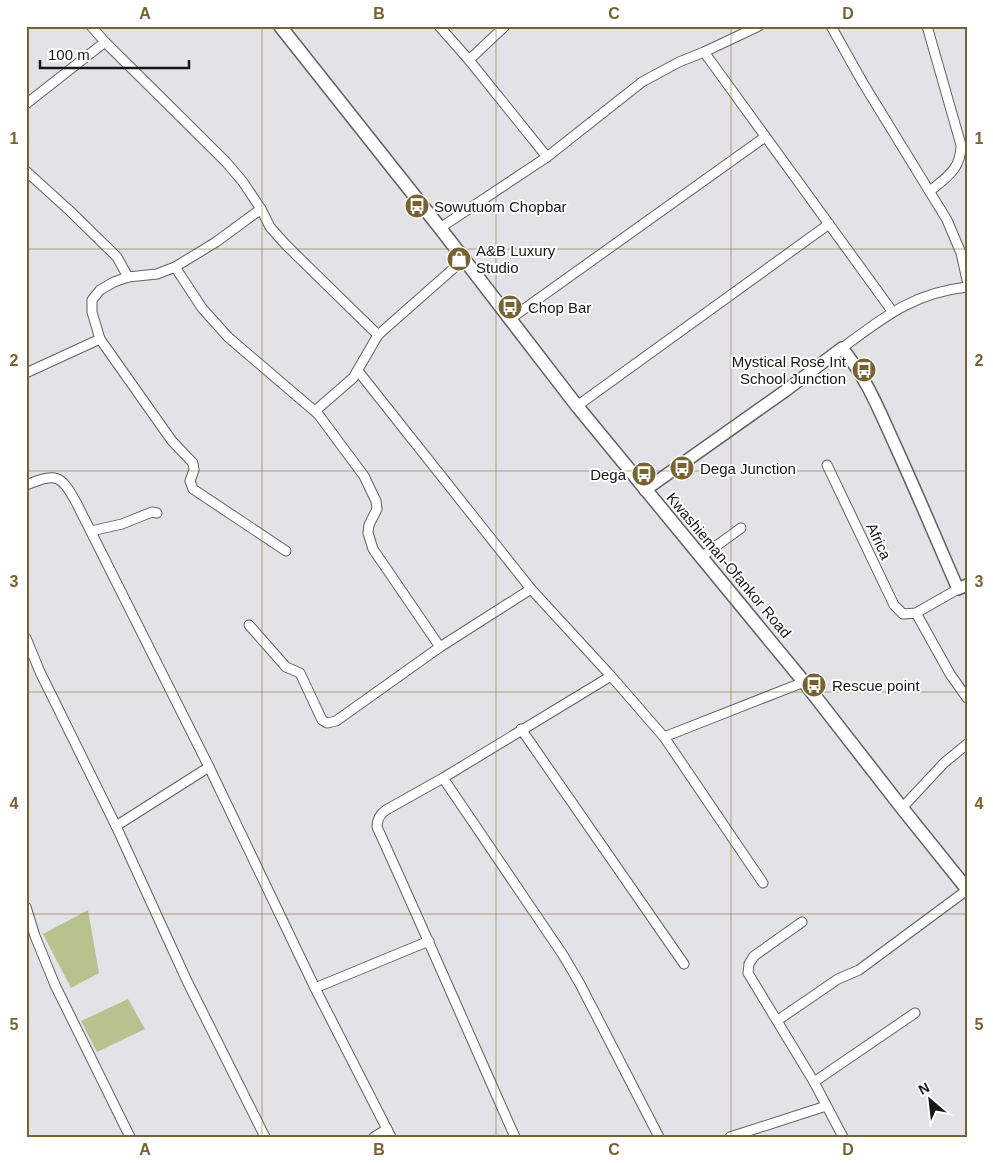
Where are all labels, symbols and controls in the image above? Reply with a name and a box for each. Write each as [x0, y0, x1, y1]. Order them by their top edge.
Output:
text: A [139, 5, 151, 22]
text: B [373, 5, 385, 22]
text: C [608, 5, 620, 22]
text: D [842, 5, 854, 22]
scale bar [40, 38, 189, 70]
text: 100 m [48, 46, 90, 63]
text: 1 [10, 130, 19, 147]
text: 1 [975, 130, 984, 147]
bus stop icon: Sowutuom Chopbar [404, 193, 430, 219]
place label: Sowutuom Chopbar [434, 198, 567, 215]
place label: A&B Luxury Studio [476, 242, 556, 276]
shop icon: A&B Luxury Studio [446, 246, 472, 272]
bus stop icon: Chop Bar [497, 294, 523, 320]
place label: Chop Bar [528, 299, 591, 316]
text: 2 [10, 352, 19, 369]
text: 2 [975, 352, 984, 369]
place label: Mystical Rose Int School Junction [732, 353, 847, 387]
bus stop icon: Mystical Rose Int School Junction [851, 357, 877, 383]
bus stop icon: Dega Junction [669, 455, 695, 481]
place label: Dega Junction [700, 460, 796, 477]
bus stop icon: Dega [631, 461, 657, 487]
place label: Dega [590, 466, 627, 483]
street label: Kwashieman-Ofankor Road [663, 489, 795, 641]
street label: Africa [863, 520, 895, 563]
text: 3 [10, 573, 19, 590]
text: 3 [975, 573, 984, 590]
bus stop icon: Rescue point [801, 672, 827, 698]
place label: Rescue point [832, 677, 920, 694]
text: 4 [10, 795, 19, 812]
text: 4 [975, 795, 984, 812]
text: 5 [10, 1016, 19, 1033]
text: 5 [975, 1016, 984, 1033]
north arrow [906, 1076, 956, 1126]
text: N [916, 1079, 932, 1098]
text: A [139, 1141, 151, 1158]
text: B [373, 1141, 385, 1158]
text: C [608, 1141, 620, 1158]
text: D [842, 1141, 854, 1158]

